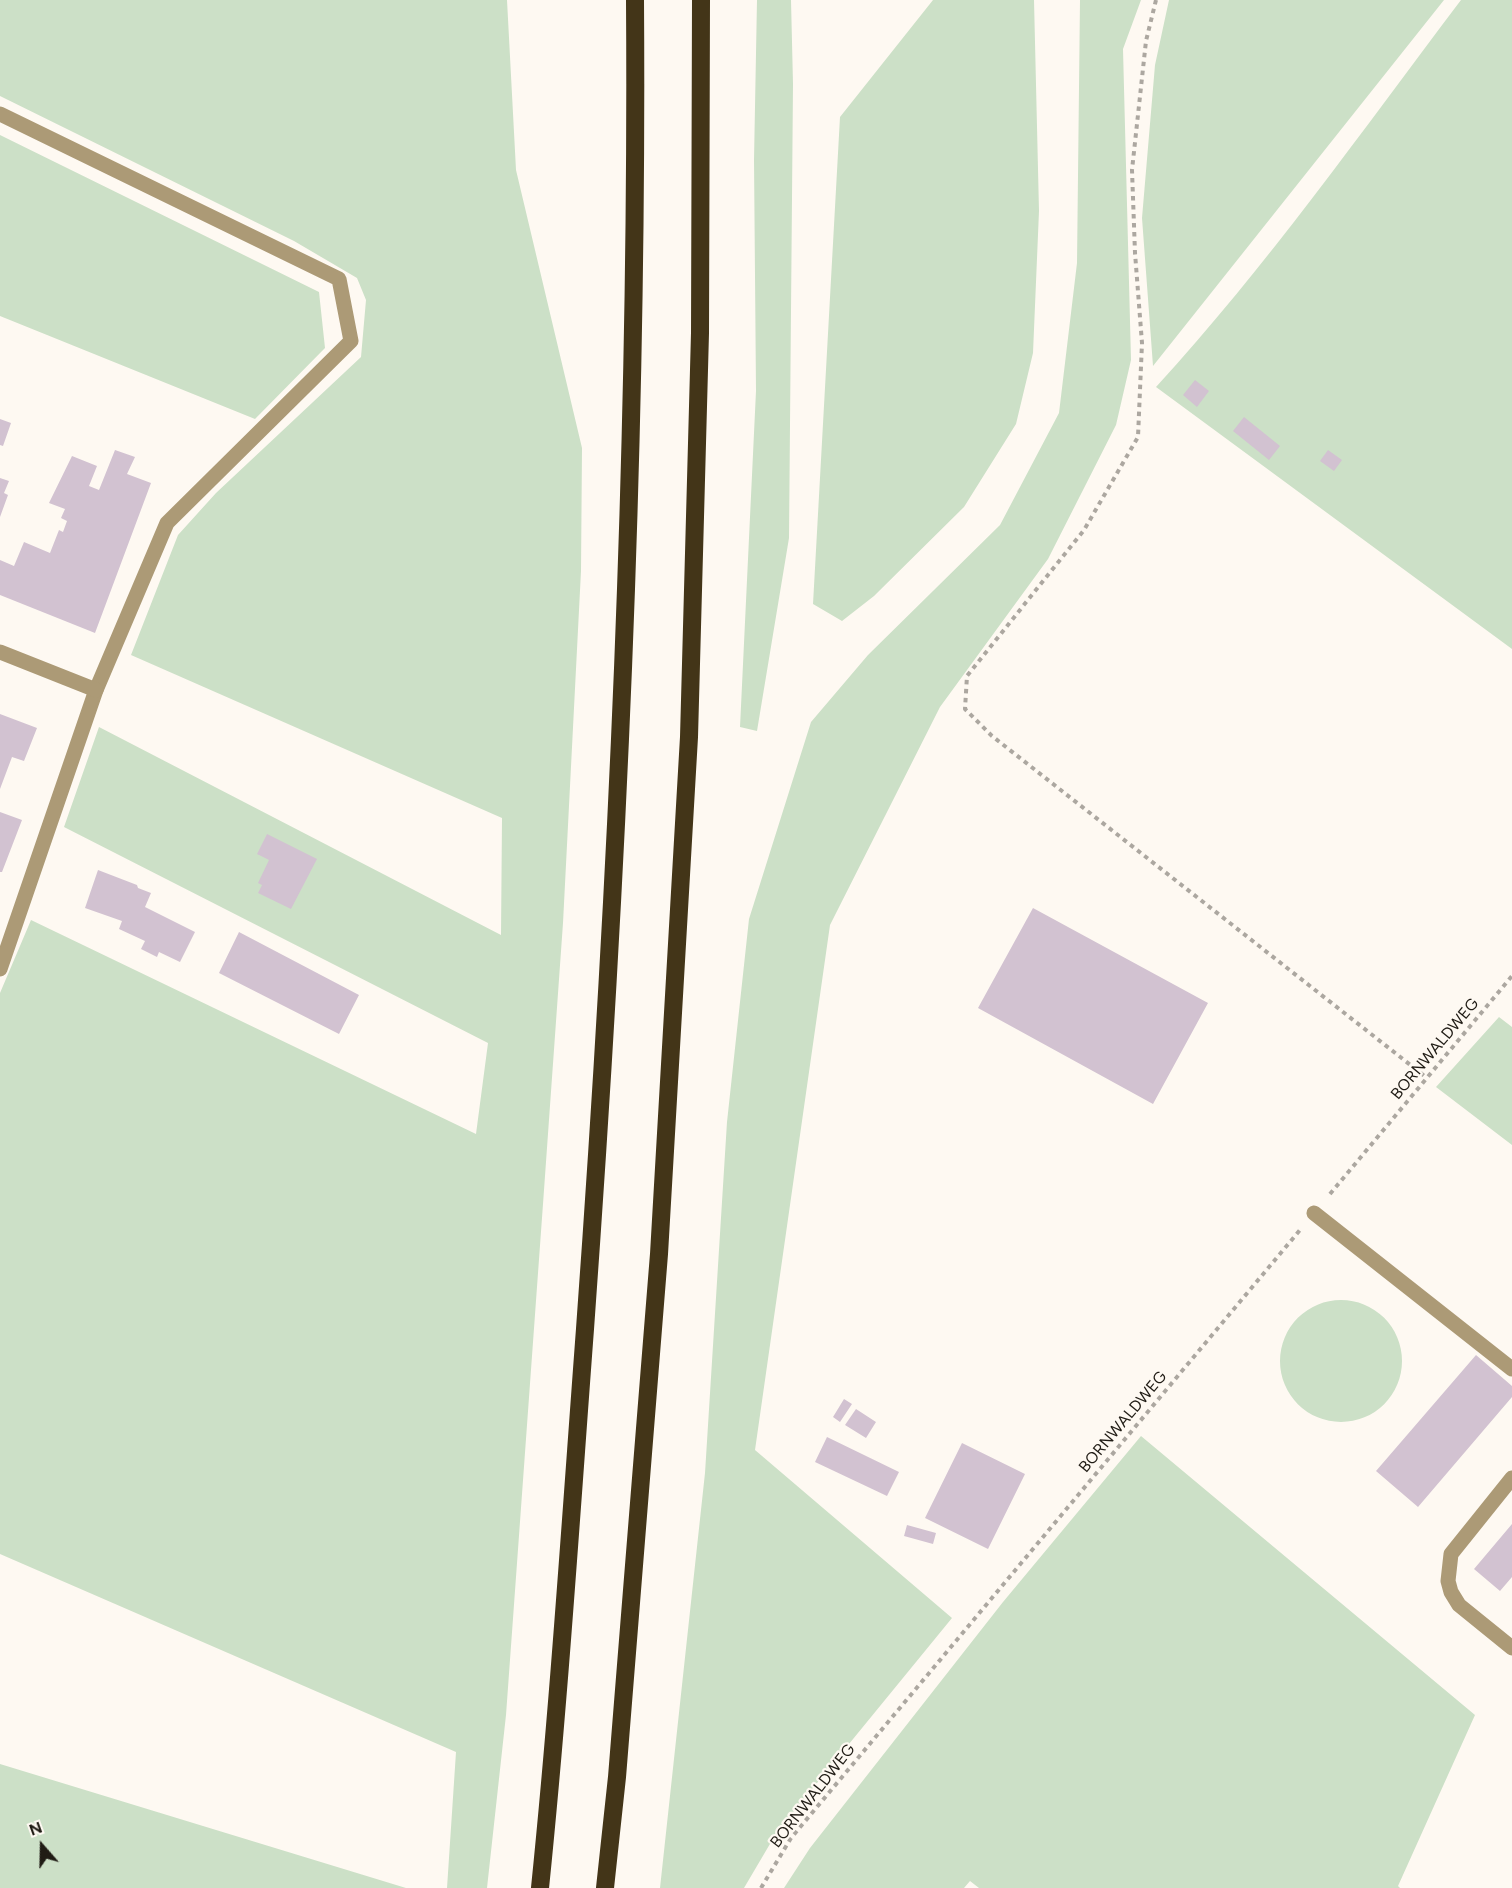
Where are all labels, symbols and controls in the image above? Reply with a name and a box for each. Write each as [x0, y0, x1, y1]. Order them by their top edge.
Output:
street label: BORNWALDWEG [1387, 994, 1483, 1104]
street label: BORNWALDWEG [1075, 1367, 1171, 1477]
street label: BORNWALDWEG [767, 1740, 859, 1852]
north arrow [12, 1816, 72, 1876]
text: N [27, 1818, 45, 1840]

